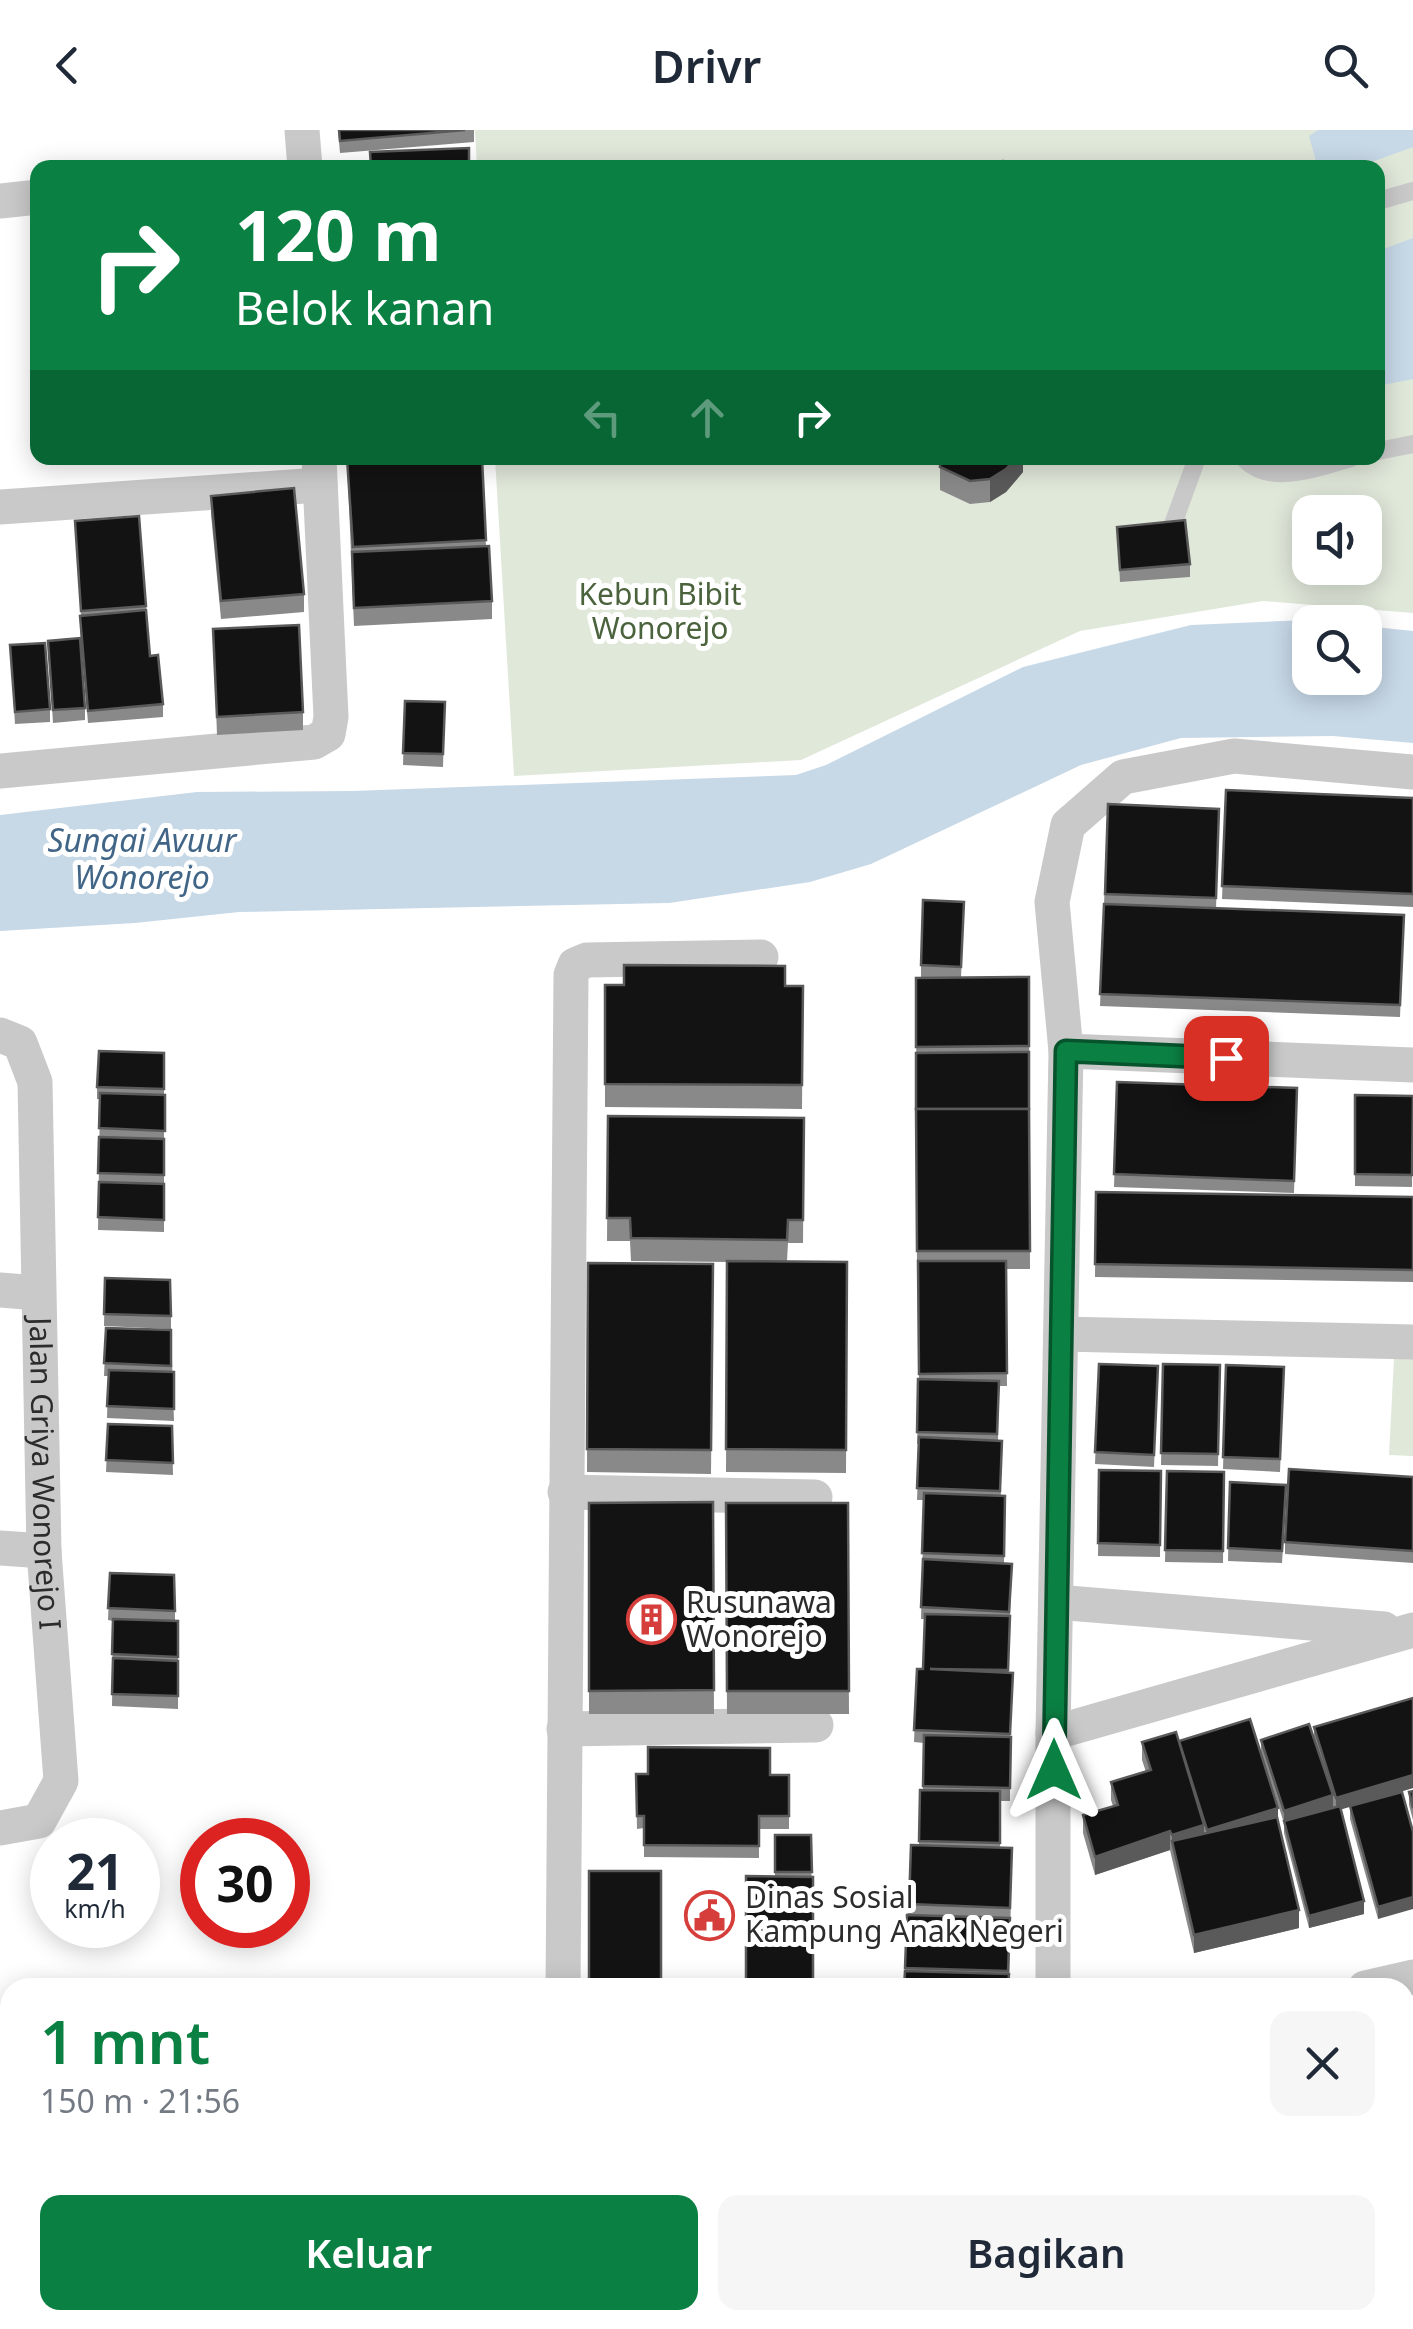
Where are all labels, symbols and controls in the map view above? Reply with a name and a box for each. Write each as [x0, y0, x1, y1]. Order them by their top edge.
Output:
text: Drivr [652, 35, 761, 96]
icon: back [40, 38, 95, 93]
icon: search [1318, 38, 1373, 93]
text: 120 m [235, 186, 442, 282]
icon: right [70, 200, 200, 330]
text: Belok kanan [235, 277, 494, 338]
icon: left [575, 390, 630, 445]
icon: ahead [680, 390, 735, 445]
icon: right [785, 390, 840, 445]
map controls [1292, 495, 1382, 695]
button: sound [1292, 495, 1382, 585]
park label: Kebun Bibit Wonorejo [578, 573, 742, 648]
button: search [1292, 605, 1382, 695]
water label: Sungai Avuur Wonorejo [47, 818, 238, 898]
pin [1184, 1016, 1269, 1101]
icon: arrive [1199, 1031, 1254, 1086]
street label: Jalan Griya Wonorejo I [20, 1314, 72, 1631]
place label: Rusunawa Wonorejo [686, 1581, 832, 1656]
building icon: Rusunawa Wonorejo [625, 1594, 677, 1646]
position arrow [1002, 1718, 1106, 1822]
speed limit sign: 30 [180, 1818, 310, 1948]
text: 21 [66, 1837, 124, 1905]
place label: Dinas Sosial Kampung Anak Negeri [745, 1876, 1064, 1951]
public building icon: Dinas Sosial Kampung Anak Negeri [684, 1889, 736, 1941]
text: km/h [64, 1891, 126, 1925]
text: 1 mnt [40, 2000, 210, 2082]
button: close [1270, 2011, 1375, 2116]
text: 150 m · 21:56 [40, 2079, 240, 2122]
button: Keluar [40, 2195, 698, 2310]
button: Bagikan [718, 2195, 1375, 2310]

